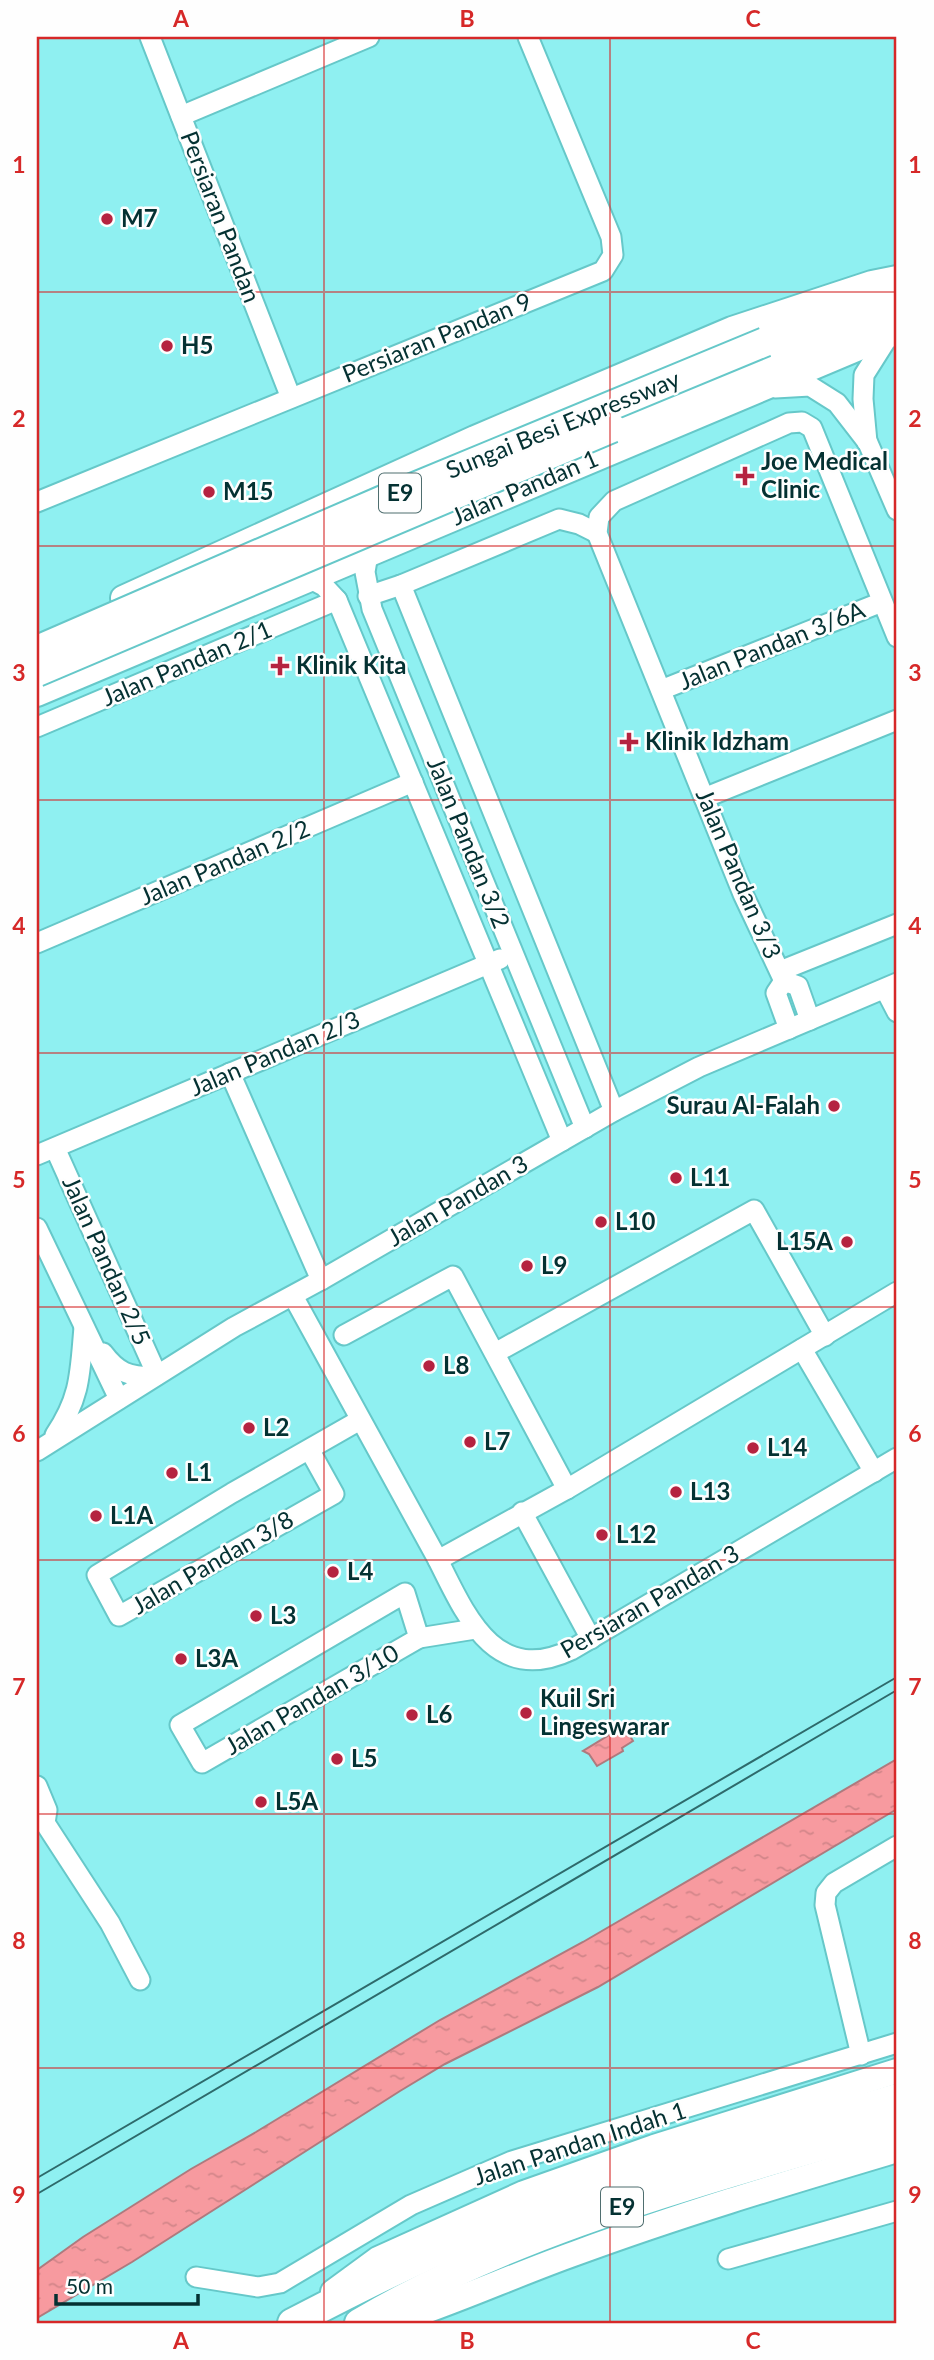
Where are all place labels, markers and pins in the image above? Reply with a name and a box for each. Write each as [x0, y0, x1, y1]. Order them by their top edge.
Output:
place label: M7 [121, 203, 158, 232]
marker: M7 [99, 211, 115, 227]
place label: H5 [181, 330, 213, 359]
marker: H5 [159, 338, 175, 354]
place label: Joe Medical Clinic [761, 446, 888, 503]
marker: Joe Medical Clinic [735, 466, 755, 486]
place label: M15 [223, 476, 274, 505]
marker: M15 [201, 484, 217, 500]
place label: Klinik Kita [296, 650, 406, 679]
marker: Klinik Kita [270, 656, 290, 676]
place label: Klinik Idzham [645, 726, 789, 755]
marker: Klinik Idzham [619, 732, 639, 752]
place label: Surau Al-Falah [667, 1090, 820, 1119]
marker: Surau Al-Falah [826, 1098, 842, 1114]
place label: L11 [690, 1162, 730, 1191]
marker: L11 [668, 1170, 684, 1186]
place label: L10 [615, 1206, 655, 1235]
marker: L10 [593, 1214, 609, 1230]
place label: L15A [776, 1226, 833, 1255]
marker: L15A [839, 1234, 855, 1250]
place label: L9 [541, 1250, 567, 1279]
marker: L9 [519, 1258, 535, 1274]
place label: L8 [443, 1350, 469, 1379]
marker: L8 [421, 1358, 437, 1374]
place label: L2 [263, 1412, 289, 1441]
marker: L2 [241, 1420, 257, 1436]
place label: L7 [484, 1426, 510, 1455]
place label: L14 [767, 1432, 807, 1461]
marker: L7 [462, 1434, 478, 1450]
marker: L14 [745, 1440, 761, 1456]
place label: L1 [186, 1457, 212, 1486]
marker: L1 [164, 1465, 180, 1481]
place label: L13 [690, 1476, 730, 1505]
marker: L13 [668, 1484, 684, 1500]
place label: L1A [110, 1500, 153, 1529]
marker: L1A [88, 1508, 104, 1524]
place label: L12 [616, 1519, 656, 1548]
marker: L12 [594, 1527, 610, 1543]
place label: L4 [347, 1556, 373, 1585]
marker: L4 [325, 1564, 341, 1580]
place label: L3 [270, 1600, 296, 1629]
marker: L3 [248, 1608, 264, 1624]
place label: L3A [195, 1643, 238, 1672]
marker: L3A [173, 1651, 189, 1667]
place label: Kuil Sri Lingeswarar [540, 1683, 669, 1740]
place label: L6 [426, 1699, 452, 1728]
marker: Kuil Sri Lingeswarar [518, 1705, 534, 1721]
marker: L6 [404, 1707, 420, 1723]
place label: L5 [351, 1743, 377, 1772]
marker: L5 [329, 1751, 345, 1767]
place label: L5A [275, 1786, 318, 1815]
marker: L5A [253, 1794, 269, 1810]

